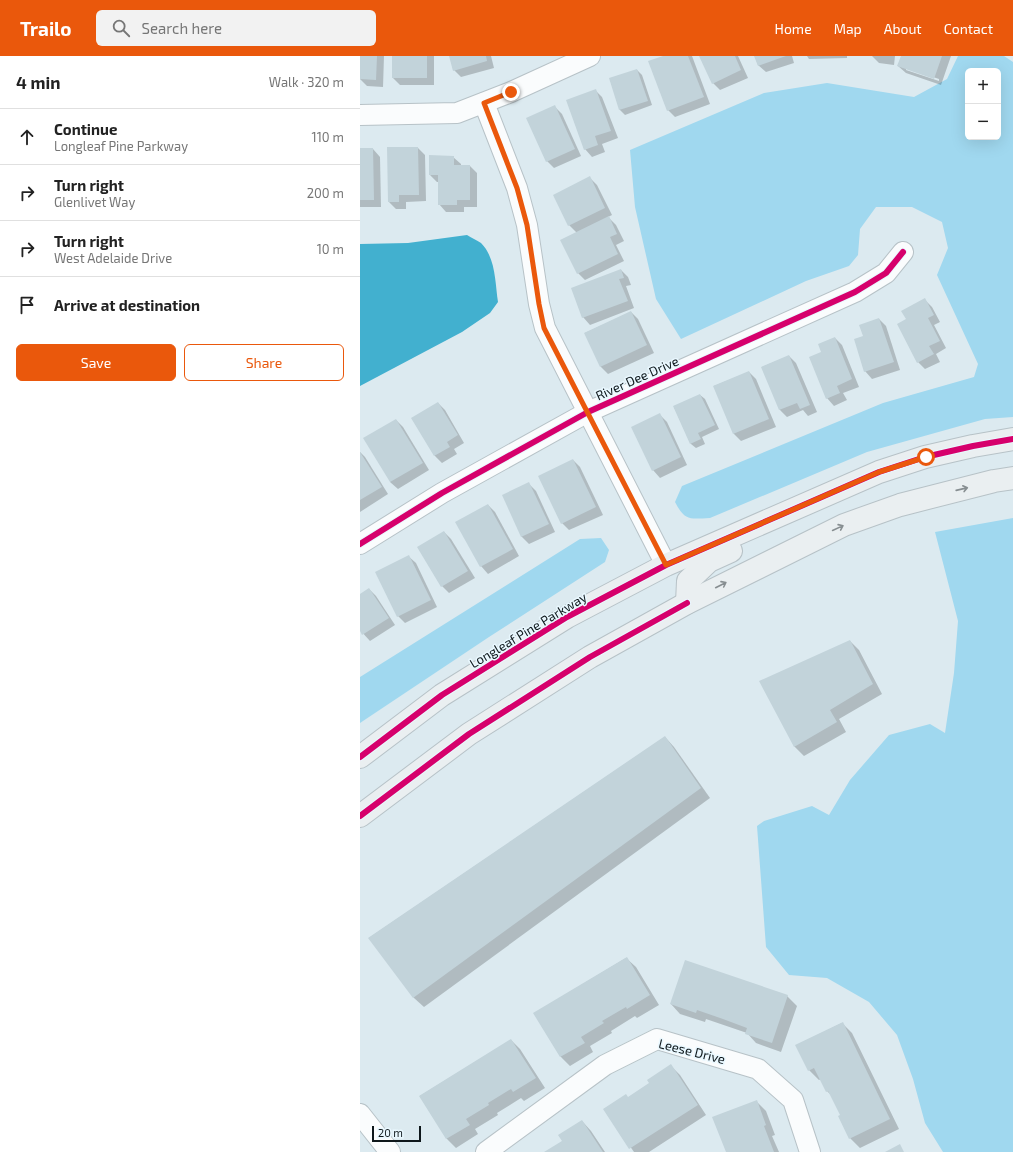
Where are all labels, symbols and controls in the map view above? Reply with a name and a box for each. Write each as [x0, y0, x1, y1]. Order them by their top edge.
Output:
search box [96, 10, 376, 46]
text: Trailo [20, 17, 72, 40]
icon: search [110, 17, 132, 39]
text: Search here [142, 19, 222, 37]
text: Home [775, 20, 812, 37]
text: Map [834, 20, 862, 37]
text: About [884, 20, 922, 37]
text: Contact [944, 20, 993, 37]
map controls [965, 68, 1001, 140]
button: + [965, 68, 1001, 104]
text: 4 min [16, 72, 60, 92]
text: Walk · 320 m [269, 74, 344, 90]
route end [502, 83, 520, 101]
button: − [965, 104, 1001, 140]
text: Continue [54, 120, 117, 138]
icon: ahead [16, 126, 38, 148]
text: 110 m [312, 129, 344, 145]
text: Longleaf Pine Parkway [54, 138, 188, 154]
text: Turn right [54, 176, 124, 194]
icon: right [16, 182, 38, 204]
text: 200 m [307, 185, 344, 201]
text: Glenlivet Way [54, 194, 135, 210]
text: Turn right [54, 232, 124, 250]
icon: right [16, 238, 38, 260]
text: 10 m [317, 241, 344, 257]
text: West Adelaide Drive [54, 250, 172, 266]
icon: arrive [16, 294, 38, 316]
text: Arrive at destination [54, 296, 200, 314]
button: Save [16, 344, 176, 381]
button: Share [184, 344, 344, 381]
street label: River Dee Drive [593, 353, 681, 403]
route start [917, 448, 935, 466]
one-way arrow [955, 484, 968, 492]
one-way arrow [832, 524, 844, 531]
one-way arrow [715, 581, 727, 589]
street label: Longleaf Pine Parkway [466, 589, 590, 671]
street label: Leese Drive [657, 1035, 727, 1067]
scale bar [372, 1124, 421, 1143]
text: 20 m [378, 1126, 403, 1139]

